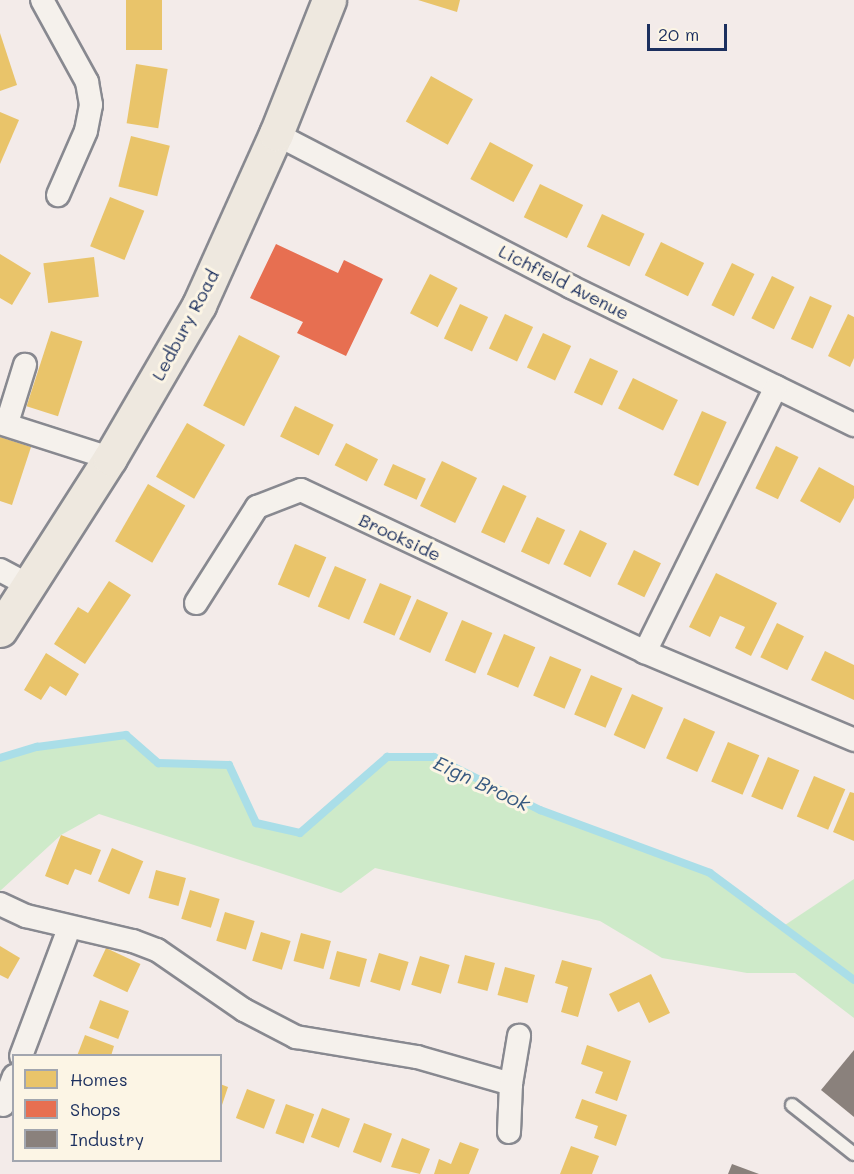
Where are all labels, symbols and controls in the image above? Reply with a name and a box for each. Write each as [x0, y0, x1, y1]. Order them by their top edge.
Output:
scale bar [650, 12, 730, 50]
text: 20 m [658, 22, 699, 46]
street label: Lichfield Avenue [495, 240, 633, 324]
street label: Ledbury Road [147, 266, 223, 384]
street label: Brookside [356, 509, 444, 565]
water label: Eign Brook [430, 750, 534, 816]
legend [12, 1054, 222, 1162]
text: Homes [70, 1067, 128, 1091]
text: Shops [70, 1097, 121, 1121]
text: Industry [70, 1127, 144, 1151]

